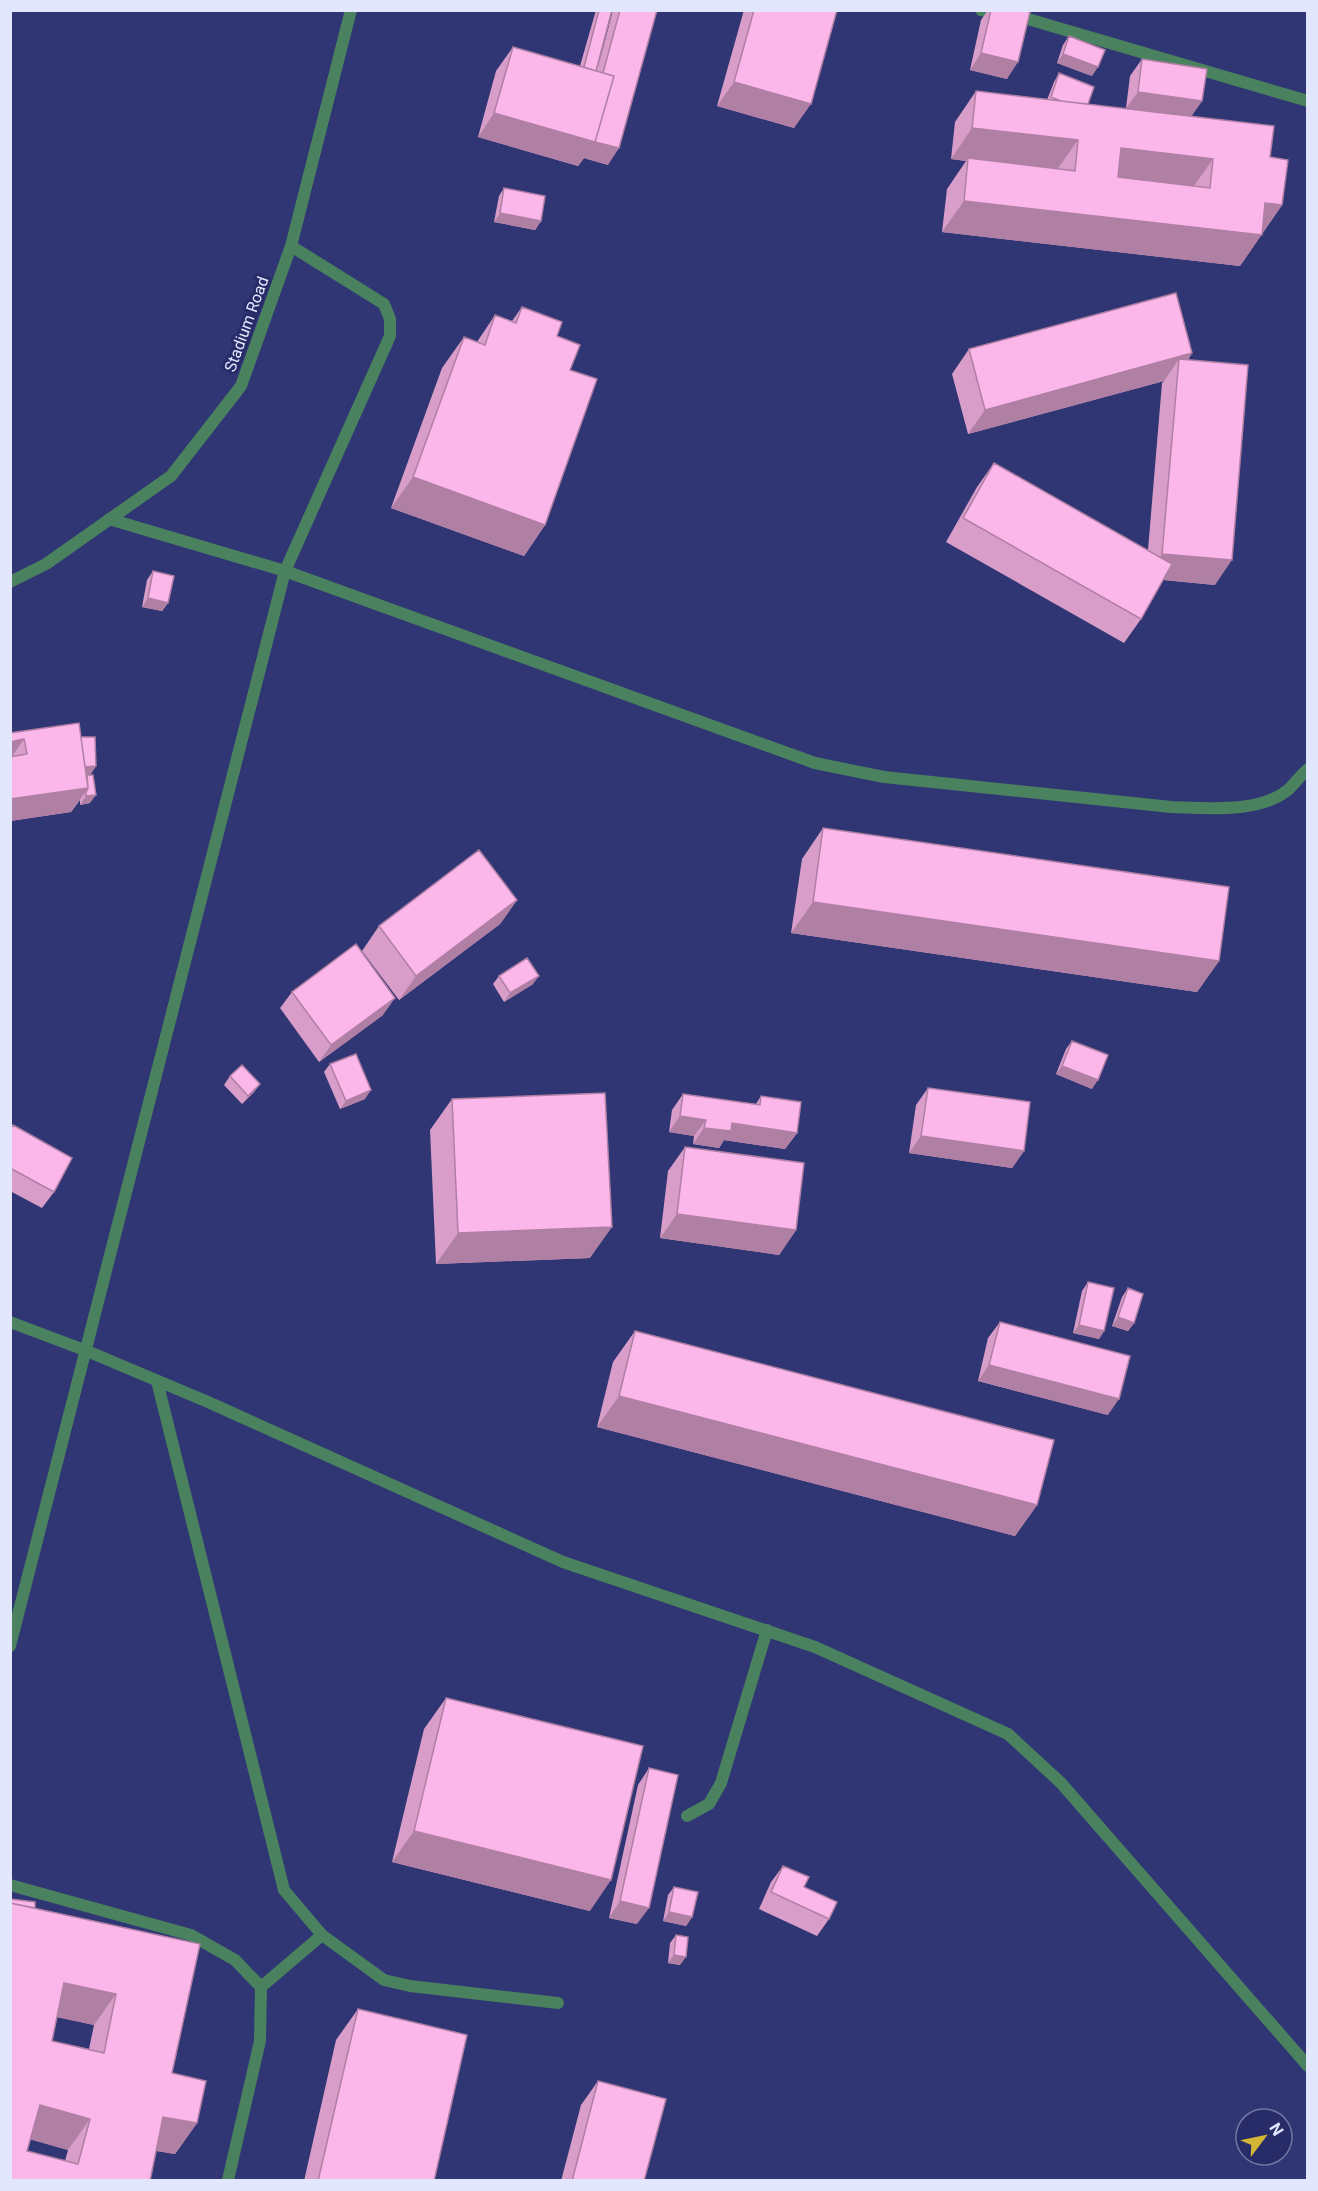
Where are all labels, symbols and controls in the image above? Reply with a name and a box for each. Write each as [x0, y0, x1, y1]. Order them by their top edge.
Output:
street label: Stadium Road [220, 274, 272, 374]
north arrow [1234, 2107, 1294, 2167]
text: N [1265, 2119, 1287, 2139]

